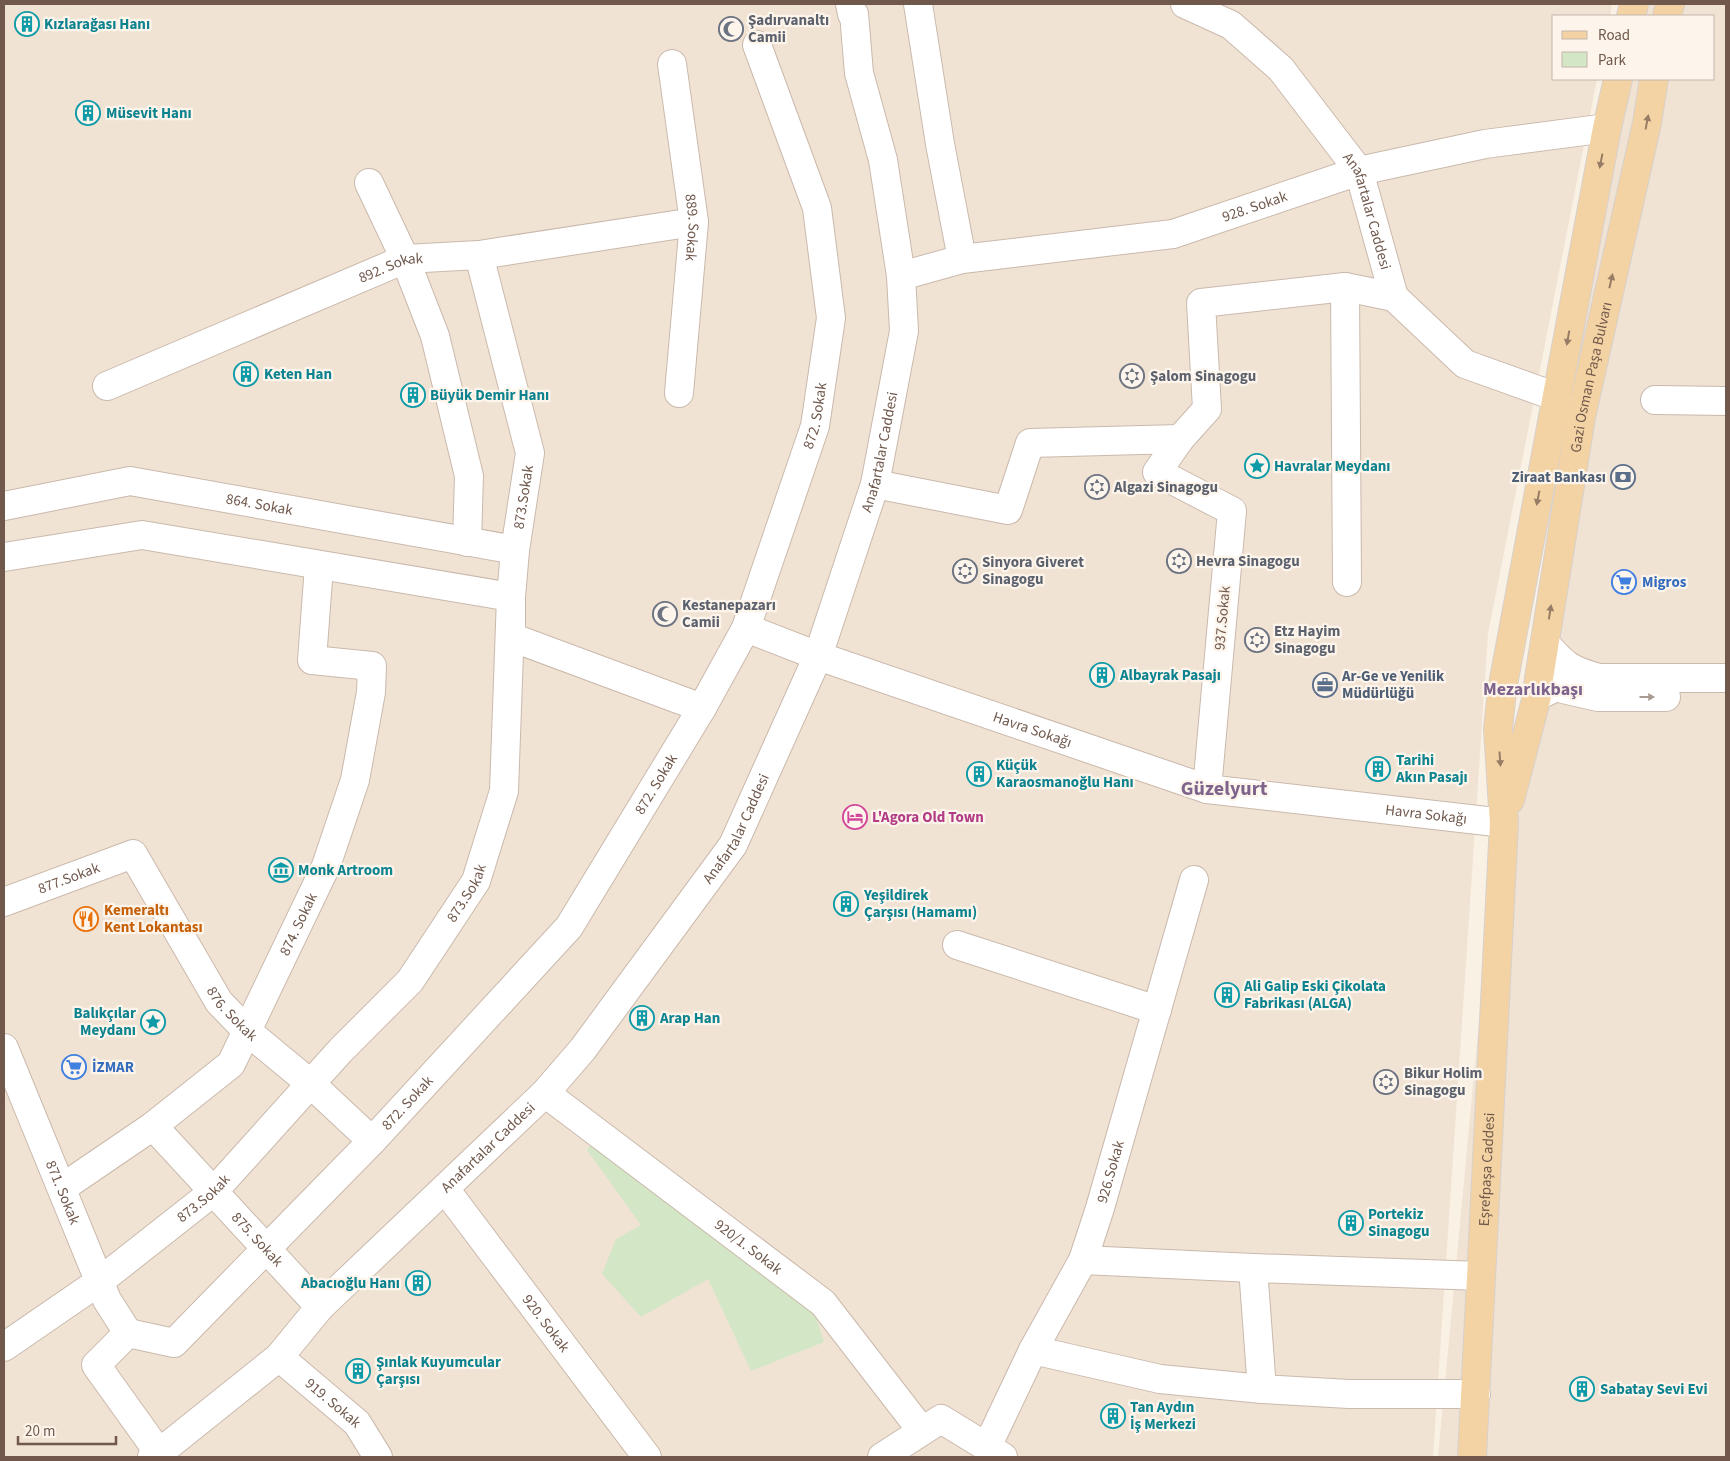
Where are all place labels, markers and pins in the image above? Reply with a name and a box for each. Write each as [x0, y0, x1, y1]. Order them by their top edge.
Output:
place label: Şadırvanaltı Camii [748, 10, 829, 48]
building icon: Kızlarağası Hanı [14, 11, 40, 37]
place label: Kızlarağası Hanı [44, 14, 150, 35]
mosque icon: Şadırvanaltı Camii [718, 16, 744, 42]
building icon: Müsevit Hanı [75, 100, 101, 126]
place label: Müsevit Hanı [106, 103, 192, 124]
building icon: Keten Han [233, 361, 259, 387]
synagogue icon: Şalom Sinagogu [1119, 363, 1145, 389]
place label: Keten Han [264, 364, 332, 385]
place label: Şalom Sinagogu [1150, 366, 1256, 387]
building icon: Büyük Demir Hanı [400, 382, 426, 408]
place label: Büyük Demir Hanı [430, 385, 549, 406]
place icon: Havralar Meydanı [1244, 453, 1270, 479]
place label: Havralar Meydanı [1274, 456, 1391, 477]
bank icon: Ziraat Bankası [1610, 464, 1636, 490]
place label: Ziraat Bankası [1512, 467, 1606, 488]
synagogue icon: Algazi Sinagogu [1084, 474, 1110, 500]
place label: Algazi Sinagogu [1113, 477, 1218, 498]
synagogue icon: Hevra Sinagogu [1166, 548, 1192, 574]
place label: Hevra Sinagogu [1196, 551, 1300, 572]
place label: Sinyora Giveret Sinagogu [982, 552, 1084, 590]
synagogue icon: Sinyora Giveret Sinagogu [952, 558, 978, 584]
supermarket icon: Migros [1611, 569, 1637, 595]
place label: Migros [1642, 572, 1687, 593]
place label: Kestanepazarı Camii [682, 595, 776, 633]
mosque icon: Kestanepazarı Camii [652, 601, 678, 627]
place label: Etz Hayim Sinagogu [1274, 621, 1340, 659]
synagogue icon: Etz Hayim Sinagogu [1244, 627, 1270, 653]
building icon: Albayrak Pasajı [1089, 662, 1115, 688]
place label: Albayrak Pasajı [1119, 665, 1221, 686]
place label: Ar-Ge ve Yenilik Müdürlüğü [1341, 666, 1445, 704]
office icon: Ar-Ge ve Yenilik Müdürlüğü [1312, 672, 1338, 698]
place label: Tarihi Akın Pasajı [1395, 750, 1468, 788]
place label: Küçük Karaosmanoğlu Hanı [996, 755, 1134, 793]
building icon: Tarihi Akın Pasajı [1365, 756, 1391, 782]
building icon: Küçük Karaosmanoğlu Hanı [966, 761, 992, 787]
hotel icon: L'Agora Old Town [842, 804, 868, 830]
place label: L'Agora Old Town [872, 807, 984, 828]
museum icon: Monk Artroom [268, 857, 294, 883]
place label: Monk Artroom [298, 860, 393, 881]
place label: Yeşildirek Çarşısı (Hamamı) [863, 885, 977, 923]
building icon: Yeşildirek Çarşısı (Hamamı) [833, 891, 859, 917]
place label: Kemeraltı Kent Lokantası [104, 900, 203, 938]
restaurant icon: Kemeraltı Kent Lokantası [73, 906, 99, 932]
place label: Ali Galip Eski Çikolata Fabrikası (ALGA) [1243, 976, 1386, 1014]
building icon: Ali Galip Eski Çikolata Fabrikası (ALGA) [1214, 982, 1240, 1008]
place label: Balıkçılar Meydanı [73, 1003, 136, 1041]
building icon: Arap Han [629, 1005, 655, 1031]
place label: Arap Han [659, 1008, 720, 1029]
place icon: Balıkçılar Meydanı [140, 1009, 166, 1035]
supermarket icon: İZMAR [61, 1054, 87, 1080]
place label: İZMAR [92, 1057, 134, 1078]
place label: Bikur Holim Sinagogu [1404, 1063, 1482, 1101]
synagogue icon: Bikur Holim Sinagogu [1373, 1069, 1399, 1095]
place label: Portekiz Sinagogu [1368, 1204, 1430, 1242]
building icon: Portekiz Sinagogu [1338, 1210, 1364, 1236]
building icon: Abacıoğlu Hanı [405, 1270, 431, 1296]
place label: Abacıoğlu Hanı [300, 1273, 400, 1294]
place label: Şınlak Kuyumcular Çarşısı [376, 1352, 501, 1390]
building icon: Şınlak Kuyumcular Çarşısı [345, 1358, 371, 1384]
building icon: Sabatay Sevi Evi [1569, 1376, 1595, 1402]
place label: Sabatay Sevi Evi [1600, 1379, 1708, 1400]
place label: Tan Aydın İş Merkezi [1130, 1397, 1196, 1435]
building icon: Tan Aydın İş Merkezi [1100, 1403, 1126, 1429]

